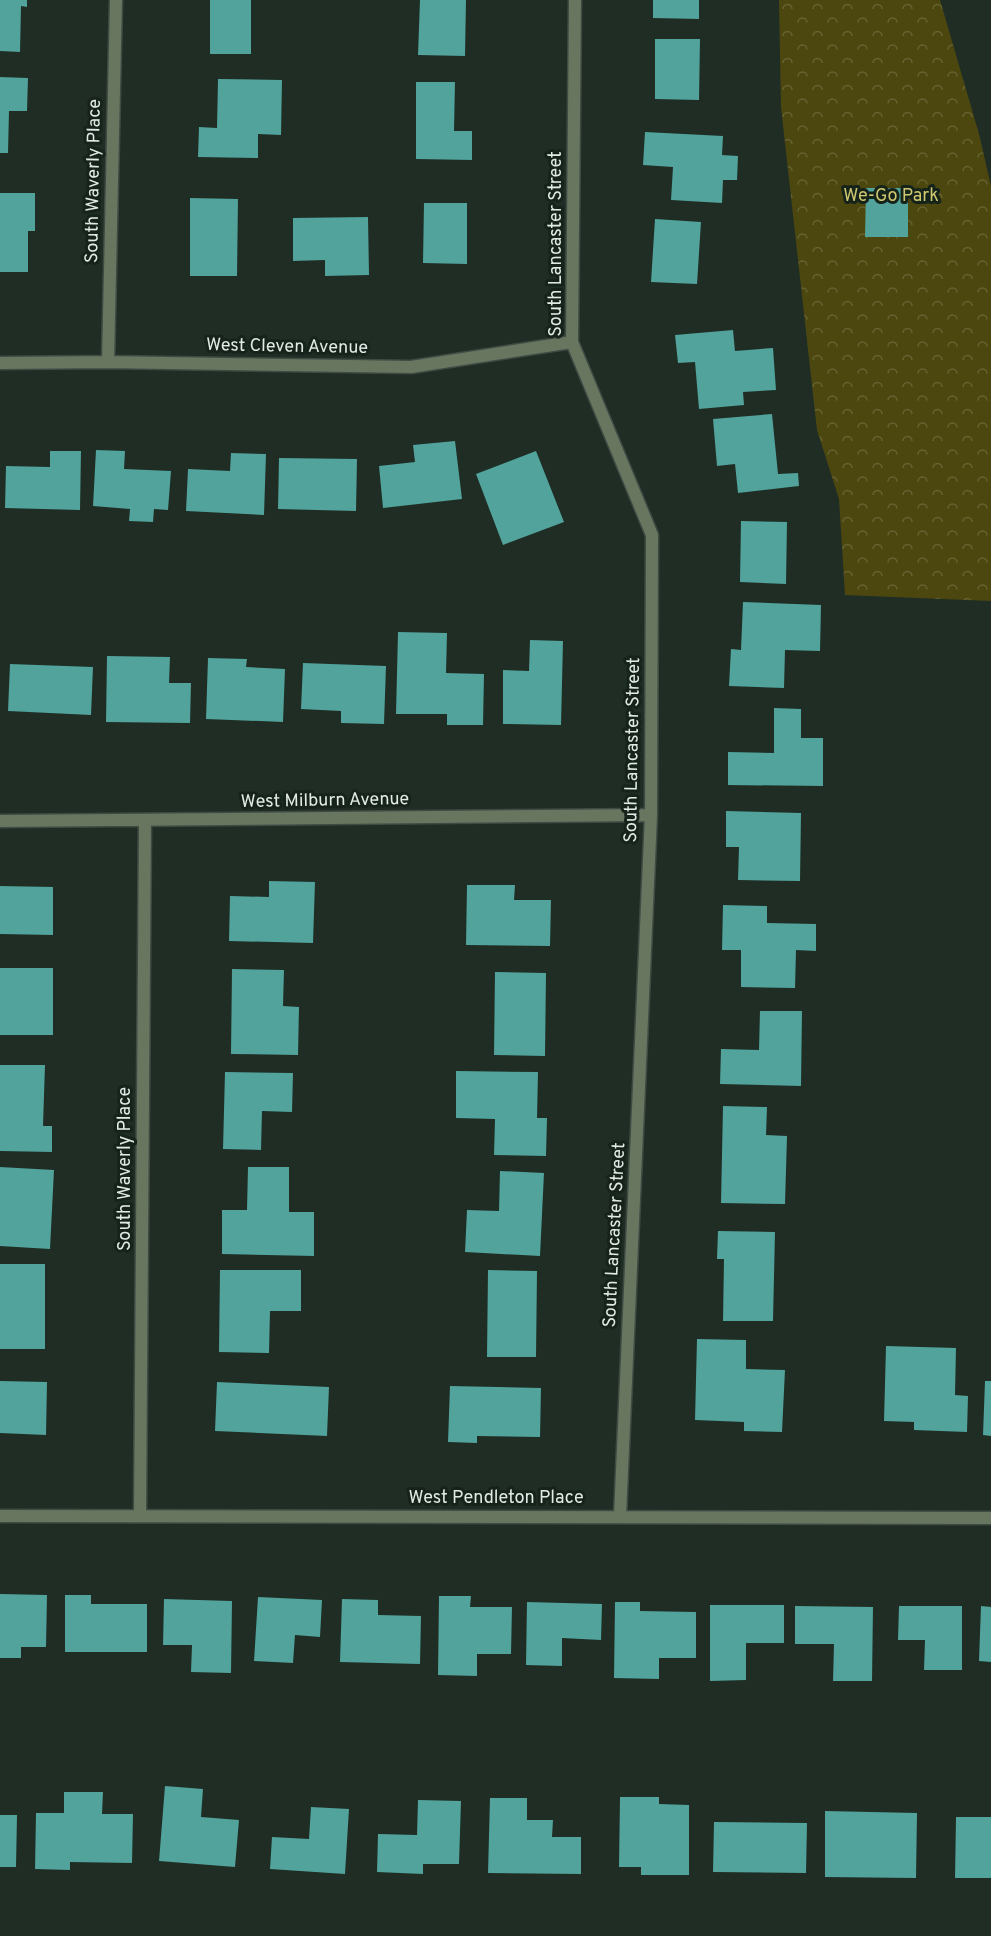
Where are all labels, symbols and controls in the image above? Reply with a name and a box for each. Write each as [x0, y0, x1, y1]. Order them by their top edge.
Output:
street label: South Waverly Place [81, 99, 107, 263]
street label: South Lancaster Street [545, 151, 568, 337]
park label: We-Go Park [843, 185, 939, 208]
street label: West Cleven Avenue [206, 334, 368, 360]
street label: South Lancaster Street [620, 657, 646, 843]
street label: West Milburn Avenue [241, 788, 409, 814]
street label: South Waverly Place [114, 1087, 137, 1251]
street label: South Lancaster Street [599, 1142, 631, 1328]
street label: West Pendleton Place [408, 1487, 584, 1510]

